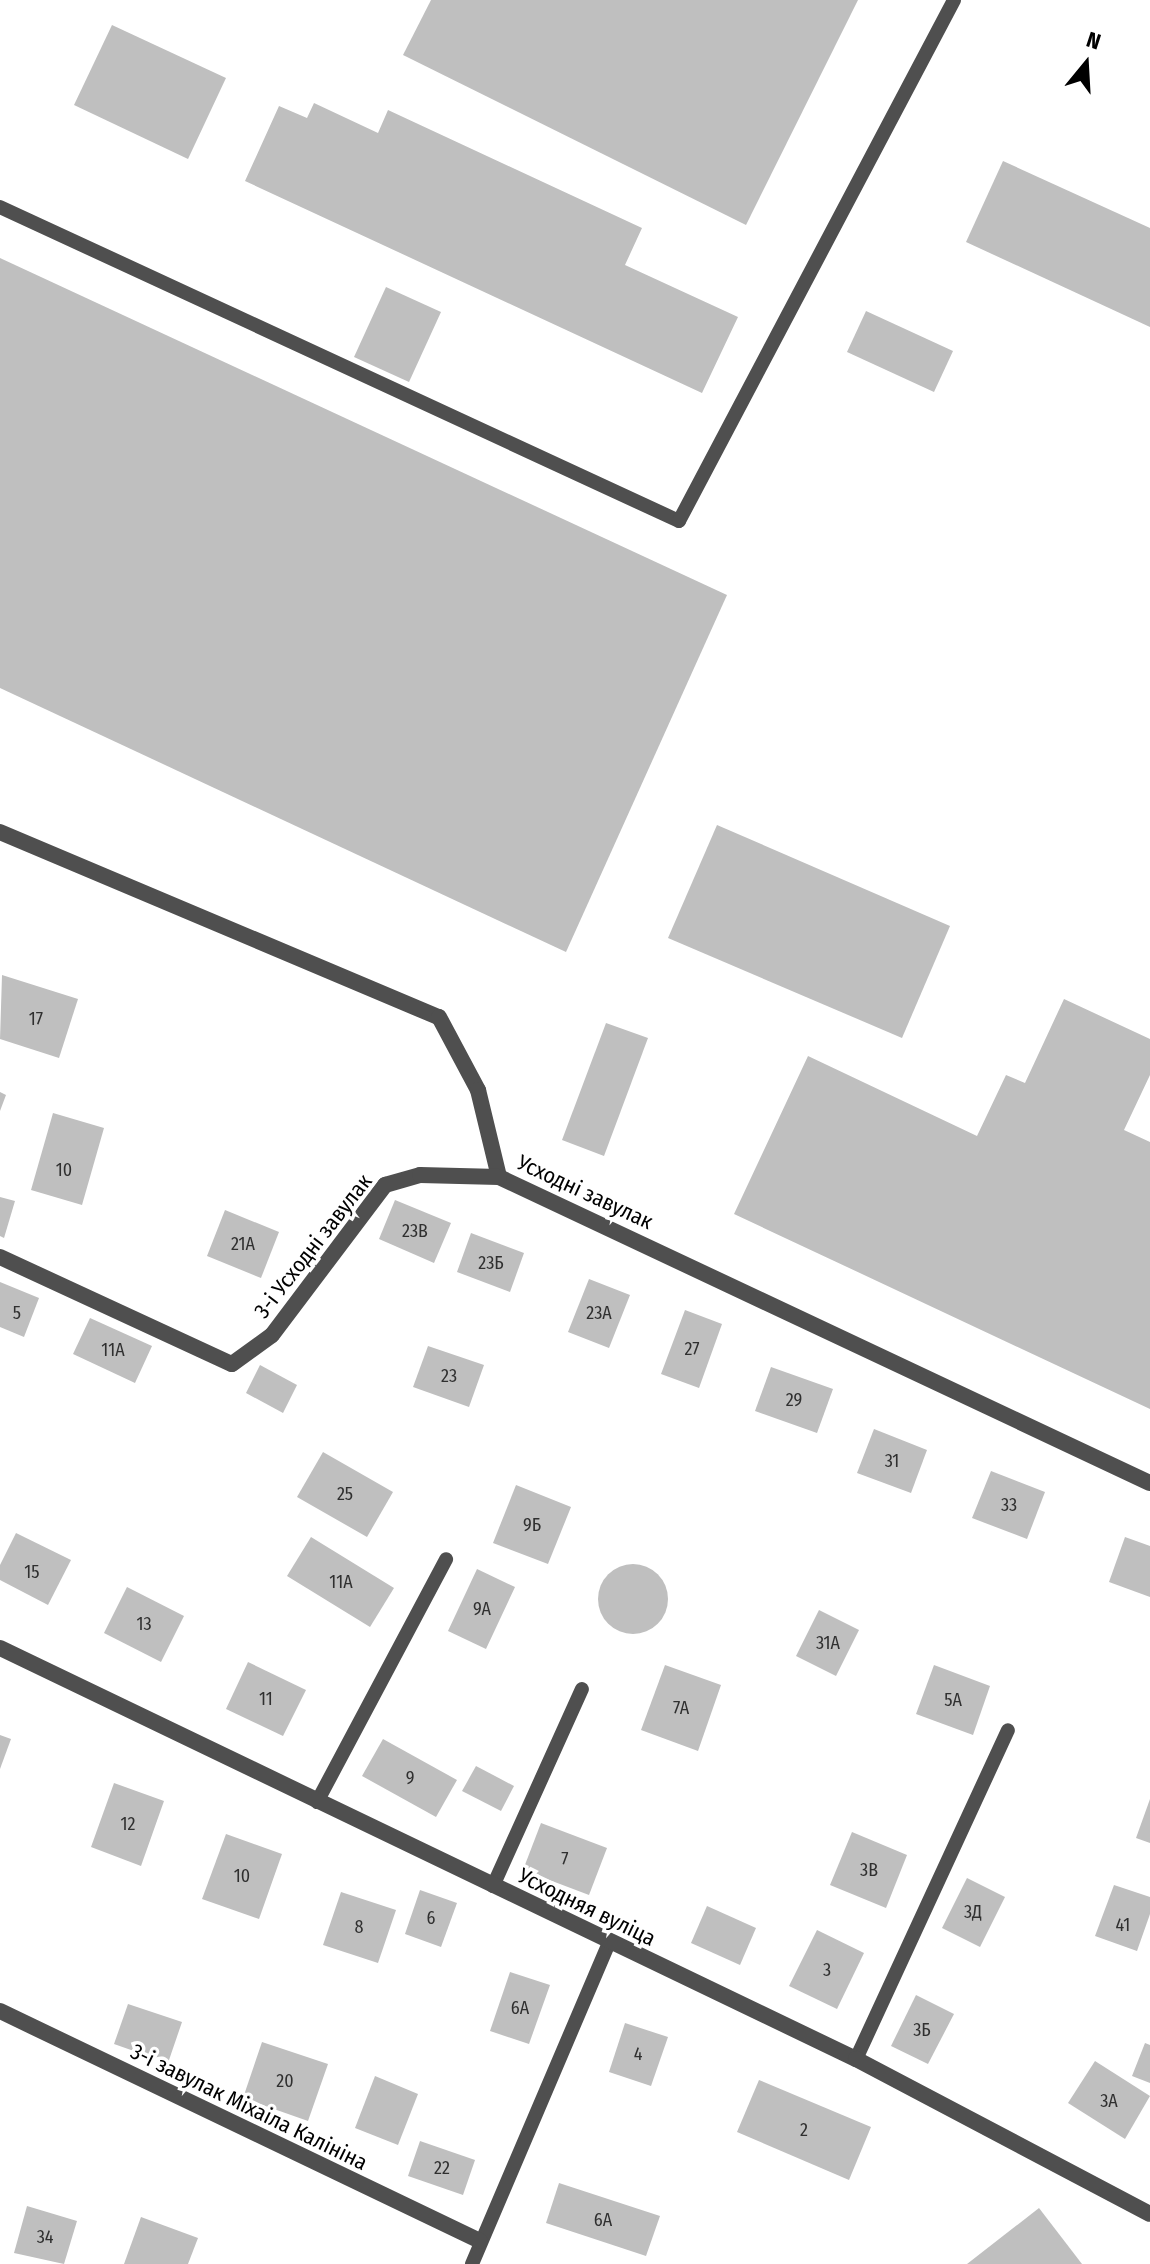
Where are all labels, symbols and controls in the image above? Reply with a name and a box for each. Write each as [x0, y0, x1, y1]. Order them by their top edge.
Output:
north arrow [1046, 24, 1126, 104]
text: N [1083, 26, 1104, 56]
house number: 17 [29, 1008, 43, 1030]
street label: Усходні завулак [513, 1149, 657, 1235]
house number: 10 [56, 1159, 72, 1181]
street label: 3-і Усходні завулак [249, 1169, 377, 1323]
house number: 23В [402, 1220, 428, 1242]
house number: 21А [231, 1233, 255, 1255]
house number: 23Б [478, 1252, 504, 1274]
house number: 5 [13, 1302, 21, 1324]
house number: 23А [586, 1302, 612, 1324]
house number: 27 [684, 1338, 700, 1360]
house number: 11А [101, 1339, 125, 1361]
house number: 23 [441, 1365, 457, 1387]
house number: 29 [786, 1389, 802, 1411]
house number: 31 [885, 1450, 899, 1472]
house number: 25 [337, 1483, 353, 1505]
house number: 33 [1001, 1494, 1017, 1516]
house number: 9Б [523, 1514, 541, 1536]
house number: 15 [24, 1561, 40, 1583]
house number: 11А [329, 1571, 353, 1593]
house number: 9А [473, 1598, 491, 1620]
house number: 13 [136, 1613, 152, 1635]
house number: 31А [816, 1632, 840, 1654]
house number: 11 [259, 1688, 273, 1710]
house number: 5А [944, 1689, 962, 1711]
house number: 7А [673, 1697, 689, 1719]
house number: 9 [406, 1767, 414, 1789]
house number: 12 [121, 1813, 135, 1835]
house number: 7 [561, 1848, 569, 1870]
house number: 3В [860, 1859, 878, 1881]
street label: Усходняя вуліца [514, 1862, 660, 1952]
house number: 10 [234, 1865, 250, 1887]
house number: 3Д [964, 1901, 982, 1923]
house number: 6 [427, 1907, 435, 1929]
house number: 41 [1116, 1914, 1130, 1936]
house number: 8 [355, 1916, 363, 1938]
house number: 3 [823, 1959, 831, 1981]
house number: 6А [511, 1997, 529, 2019]
house number: 3Б [913, 2019, 931, 2041]
street label: 3-і завулак Міхаіла Калініна [126, 2038, 372, 2176]
house number: 4 [634, 2043, 642, 2065]
house number: 20 [276, 2070, 294, 2092]
house number: 3А [1100, 2090, 1118, 2112]
house number: 2 [800, 2119, 808, 2141]
house number: 22 [434, 2157, 450, 2179]
house number: 6А [594, 2209, 612, 2231]
house number: 34 [37, 2226, 53, 2248]

